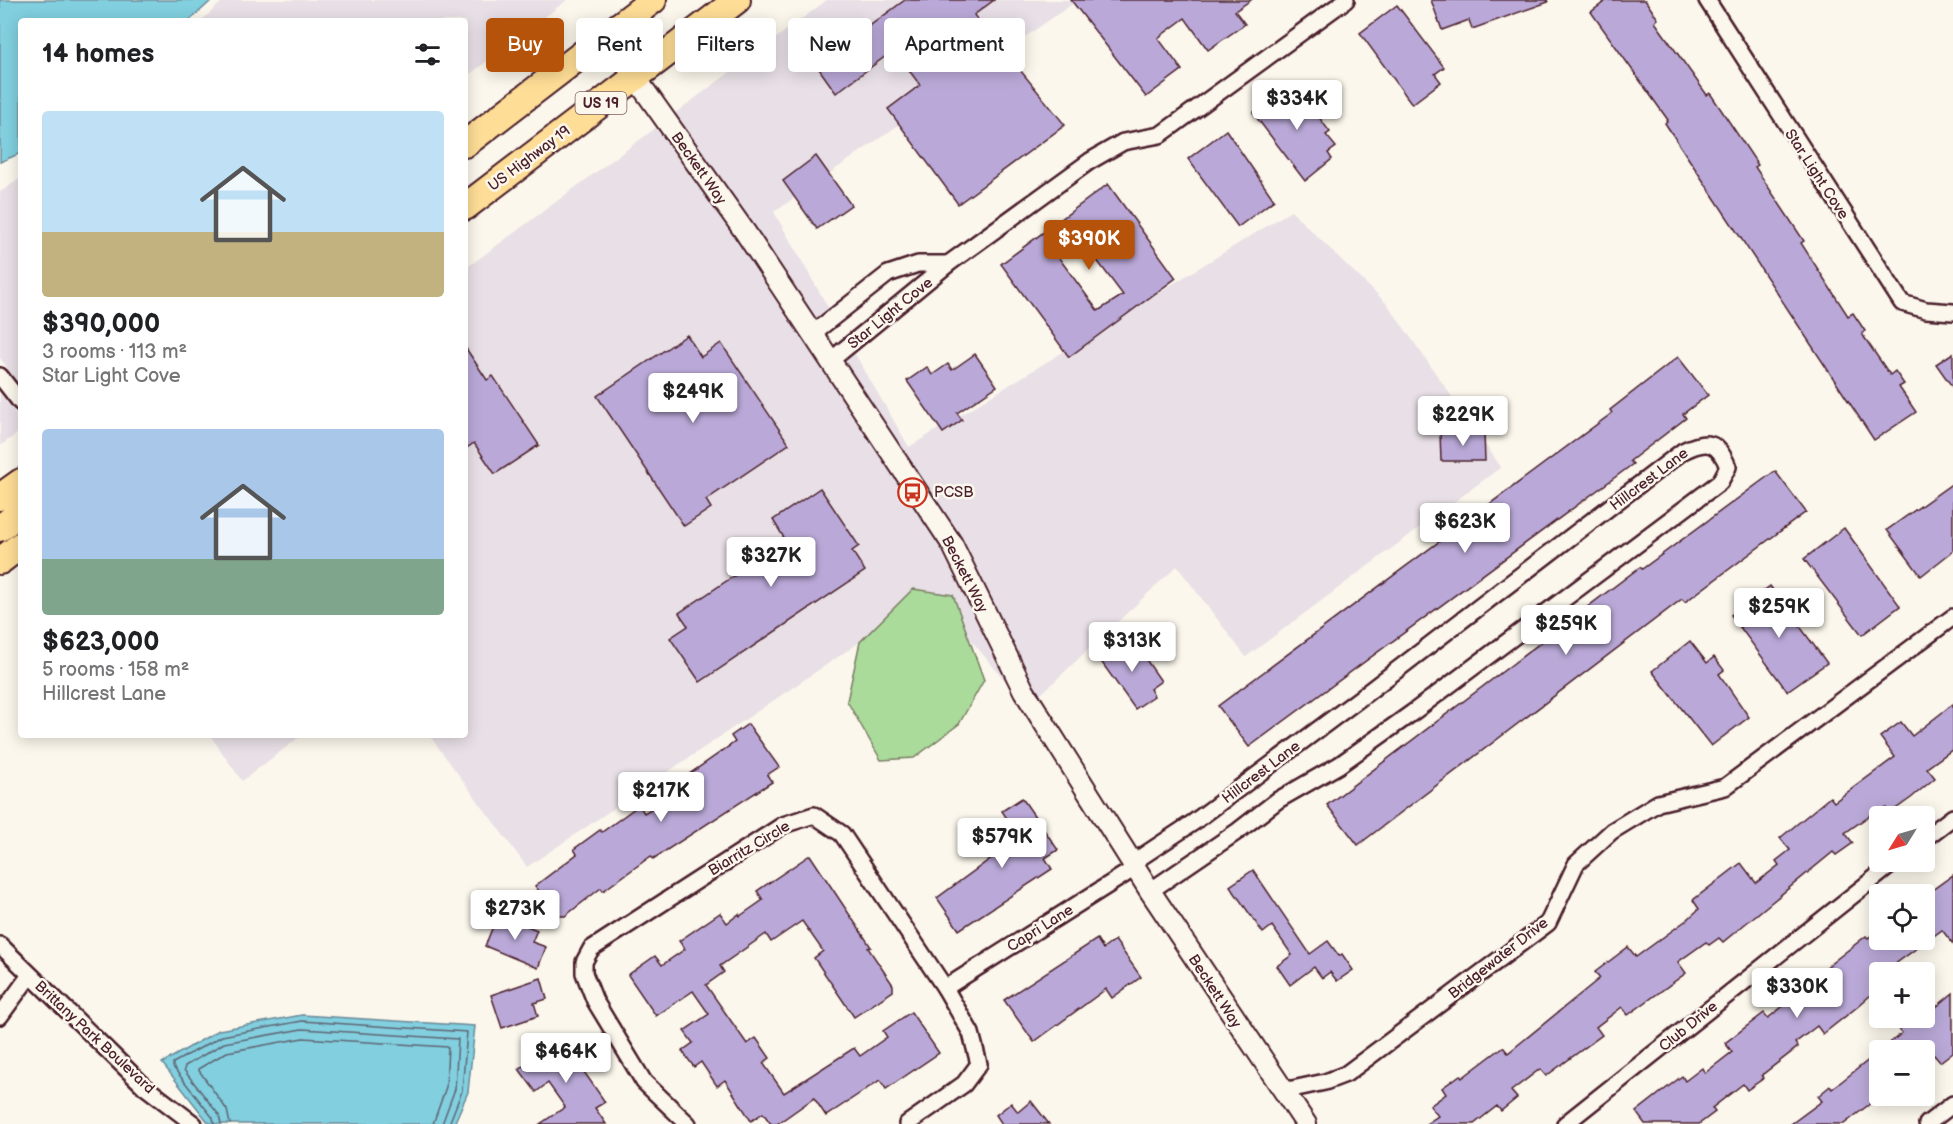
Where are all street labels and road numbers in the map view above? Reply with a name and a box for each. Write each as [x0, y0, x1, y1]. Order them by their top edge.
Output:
road number: US 19 [576, 92, 626, 114]
street label: US Highway 19 [484, 121, 574, 196]
street label: Star Light Cove [1780, 126, 1853, 223]
street label: Beckett Way [667, 128, 731, 208]
street label: Star Light Cove [844, 273, 937, 353]
street label: Hillcrest Lane [1606, 444, 1692, 515]
street label: Beckett Way [937, 533, 992, 616]
street label: Hillcrest Lane [1218, 737, 1304, 808]
street label: Biarritz Circle [705, 817, 794, 880]
street label: Capri Lane [1003, 900, 1077, 956]
street label: Bridgewater Drive [1445, 913, 1552, 1003]
street label: Beckett Way [1184, 951, 1246, 1032]
street label: Brittany Park Boulevard [31, 977, 159, 1098]
street label: Club Drive [1655, 997, 1722, 1056]

